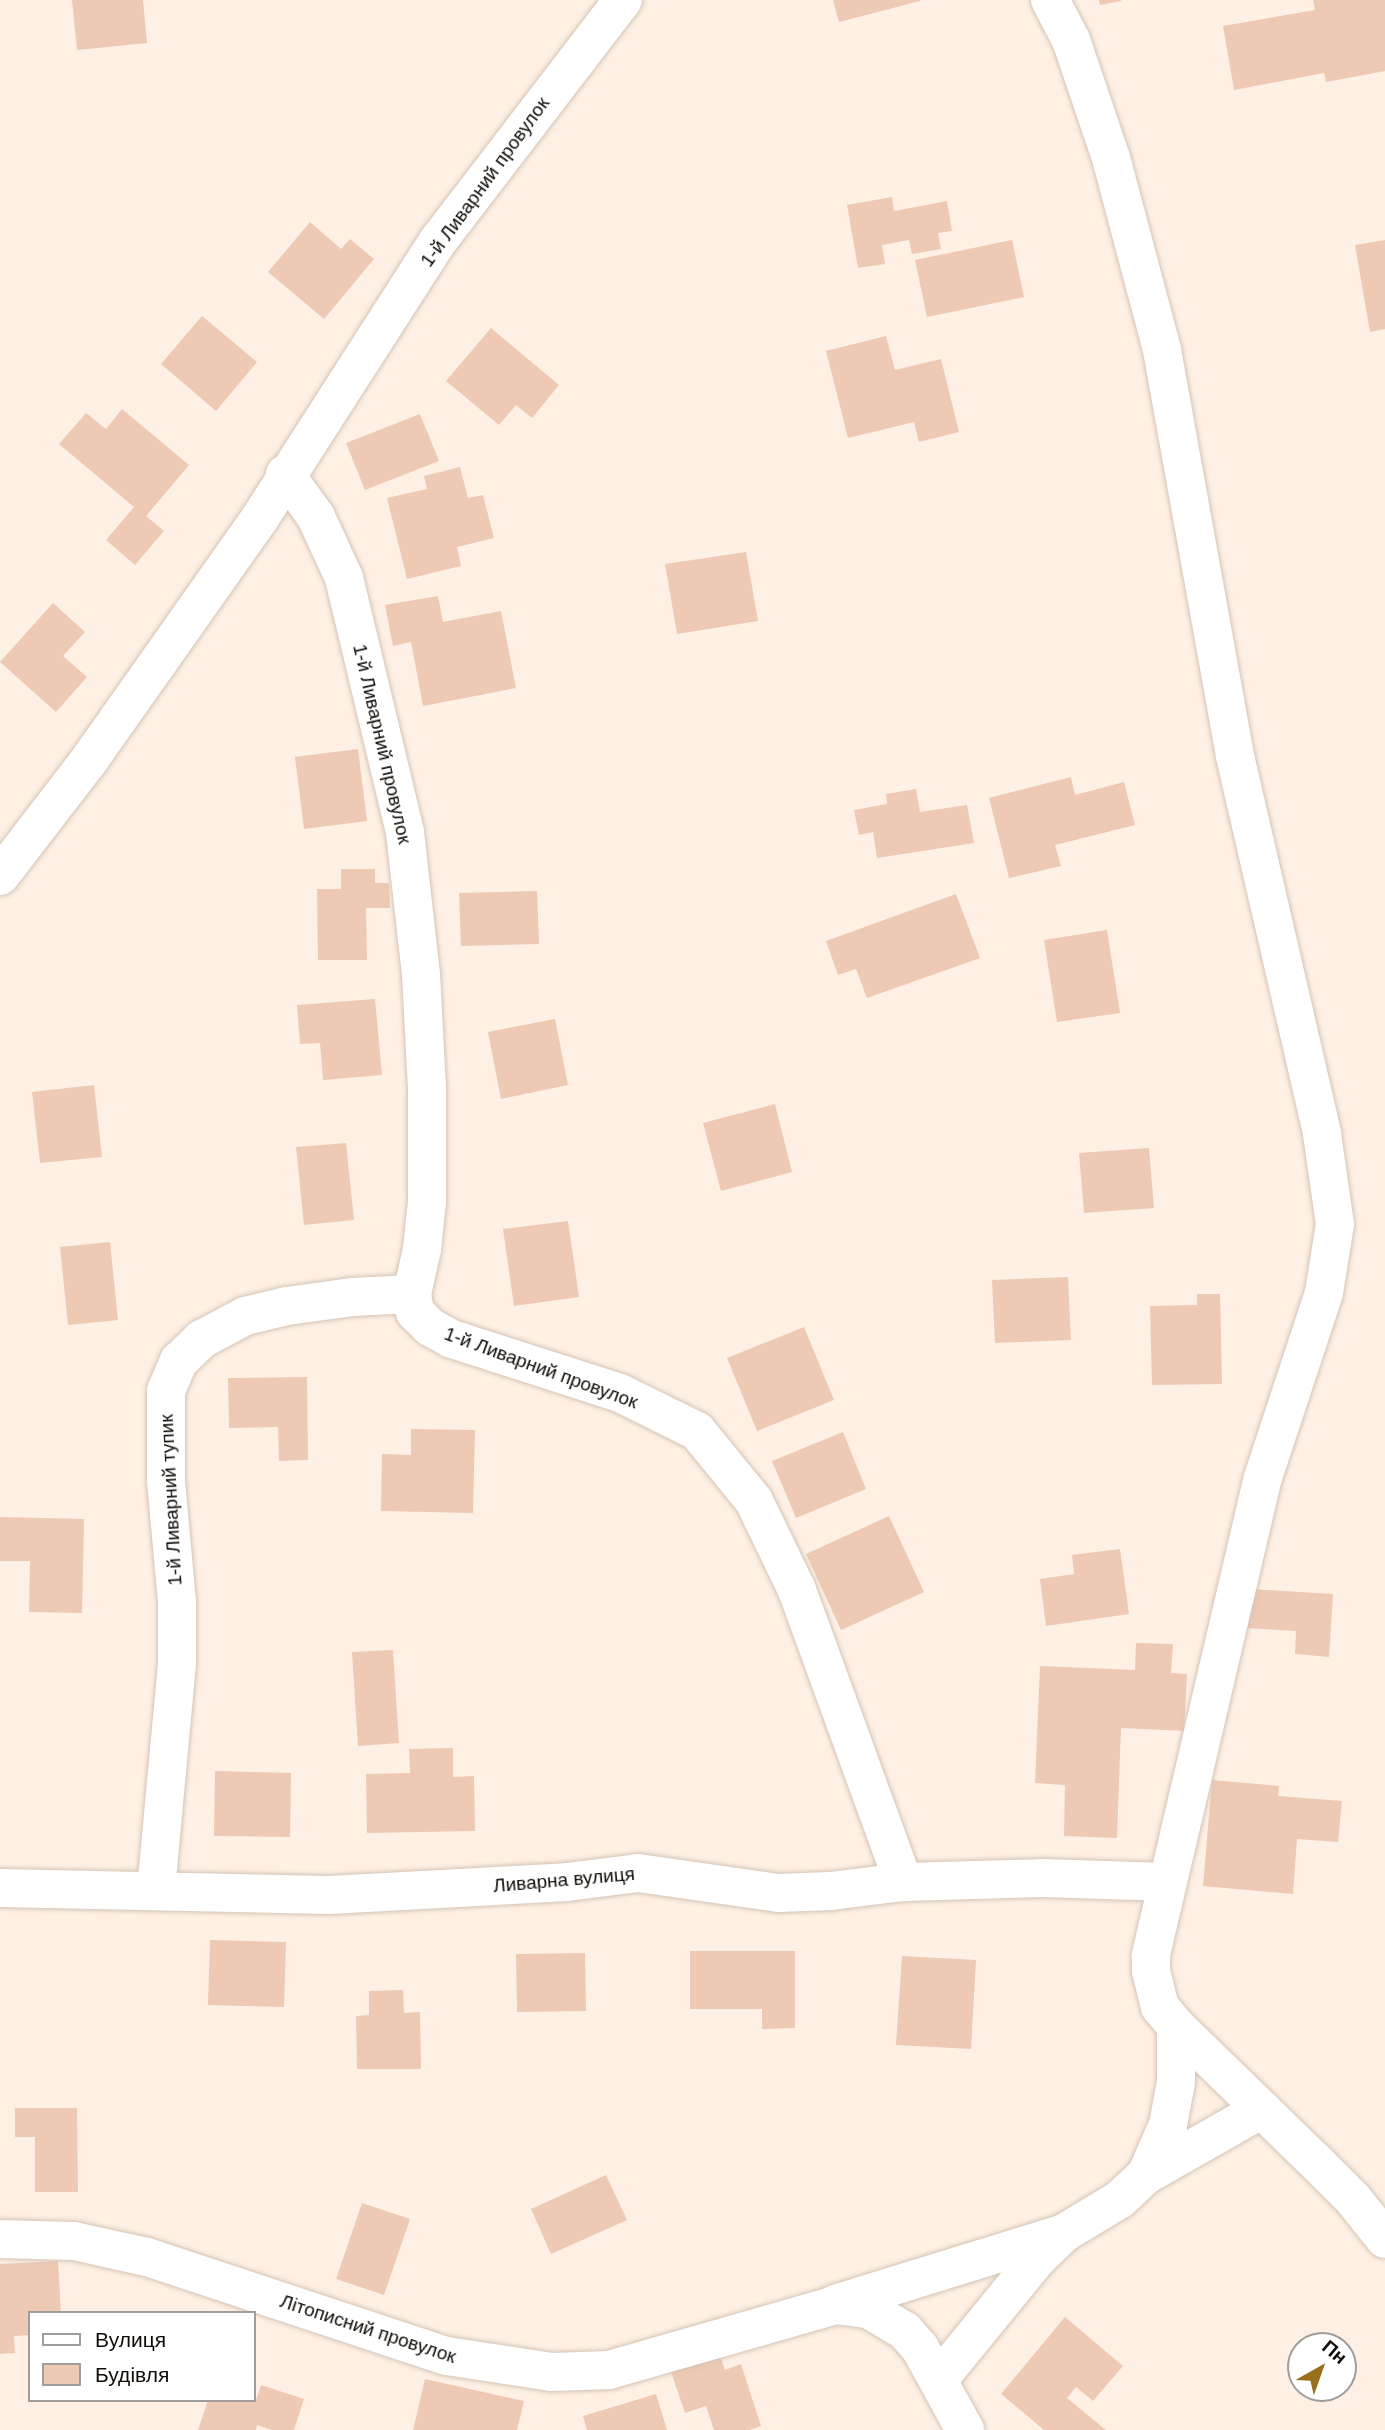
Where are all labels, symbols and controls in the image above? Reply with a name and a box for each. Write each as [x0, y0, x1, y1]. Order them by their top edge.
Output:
street label: 1-й Ливарний провулок [416, 93, 554, 271]
street label: 1-й Ливарний провулок [348, 642, 416, 846]
street label: 1-й Ливарний провулок [441, 1322, 641, 1414]
street label: 1-й Ливарний тупик [155, 1414, 187, 1586]
street label: Ливарна вулиця [492, 1862, 636, 1898]
street label: Літописний провулок [277, 2290, 459, 2368]
legend [28, 2311, 256, 2402]
text: Вулиця [95, 2328, 166, 2351]
north arrow [1287, 2332, 1357, 2402]
text: Пн [1318, 2336, 1351, 2368]
text: Будівля [95, 2363, 169, 2386]

